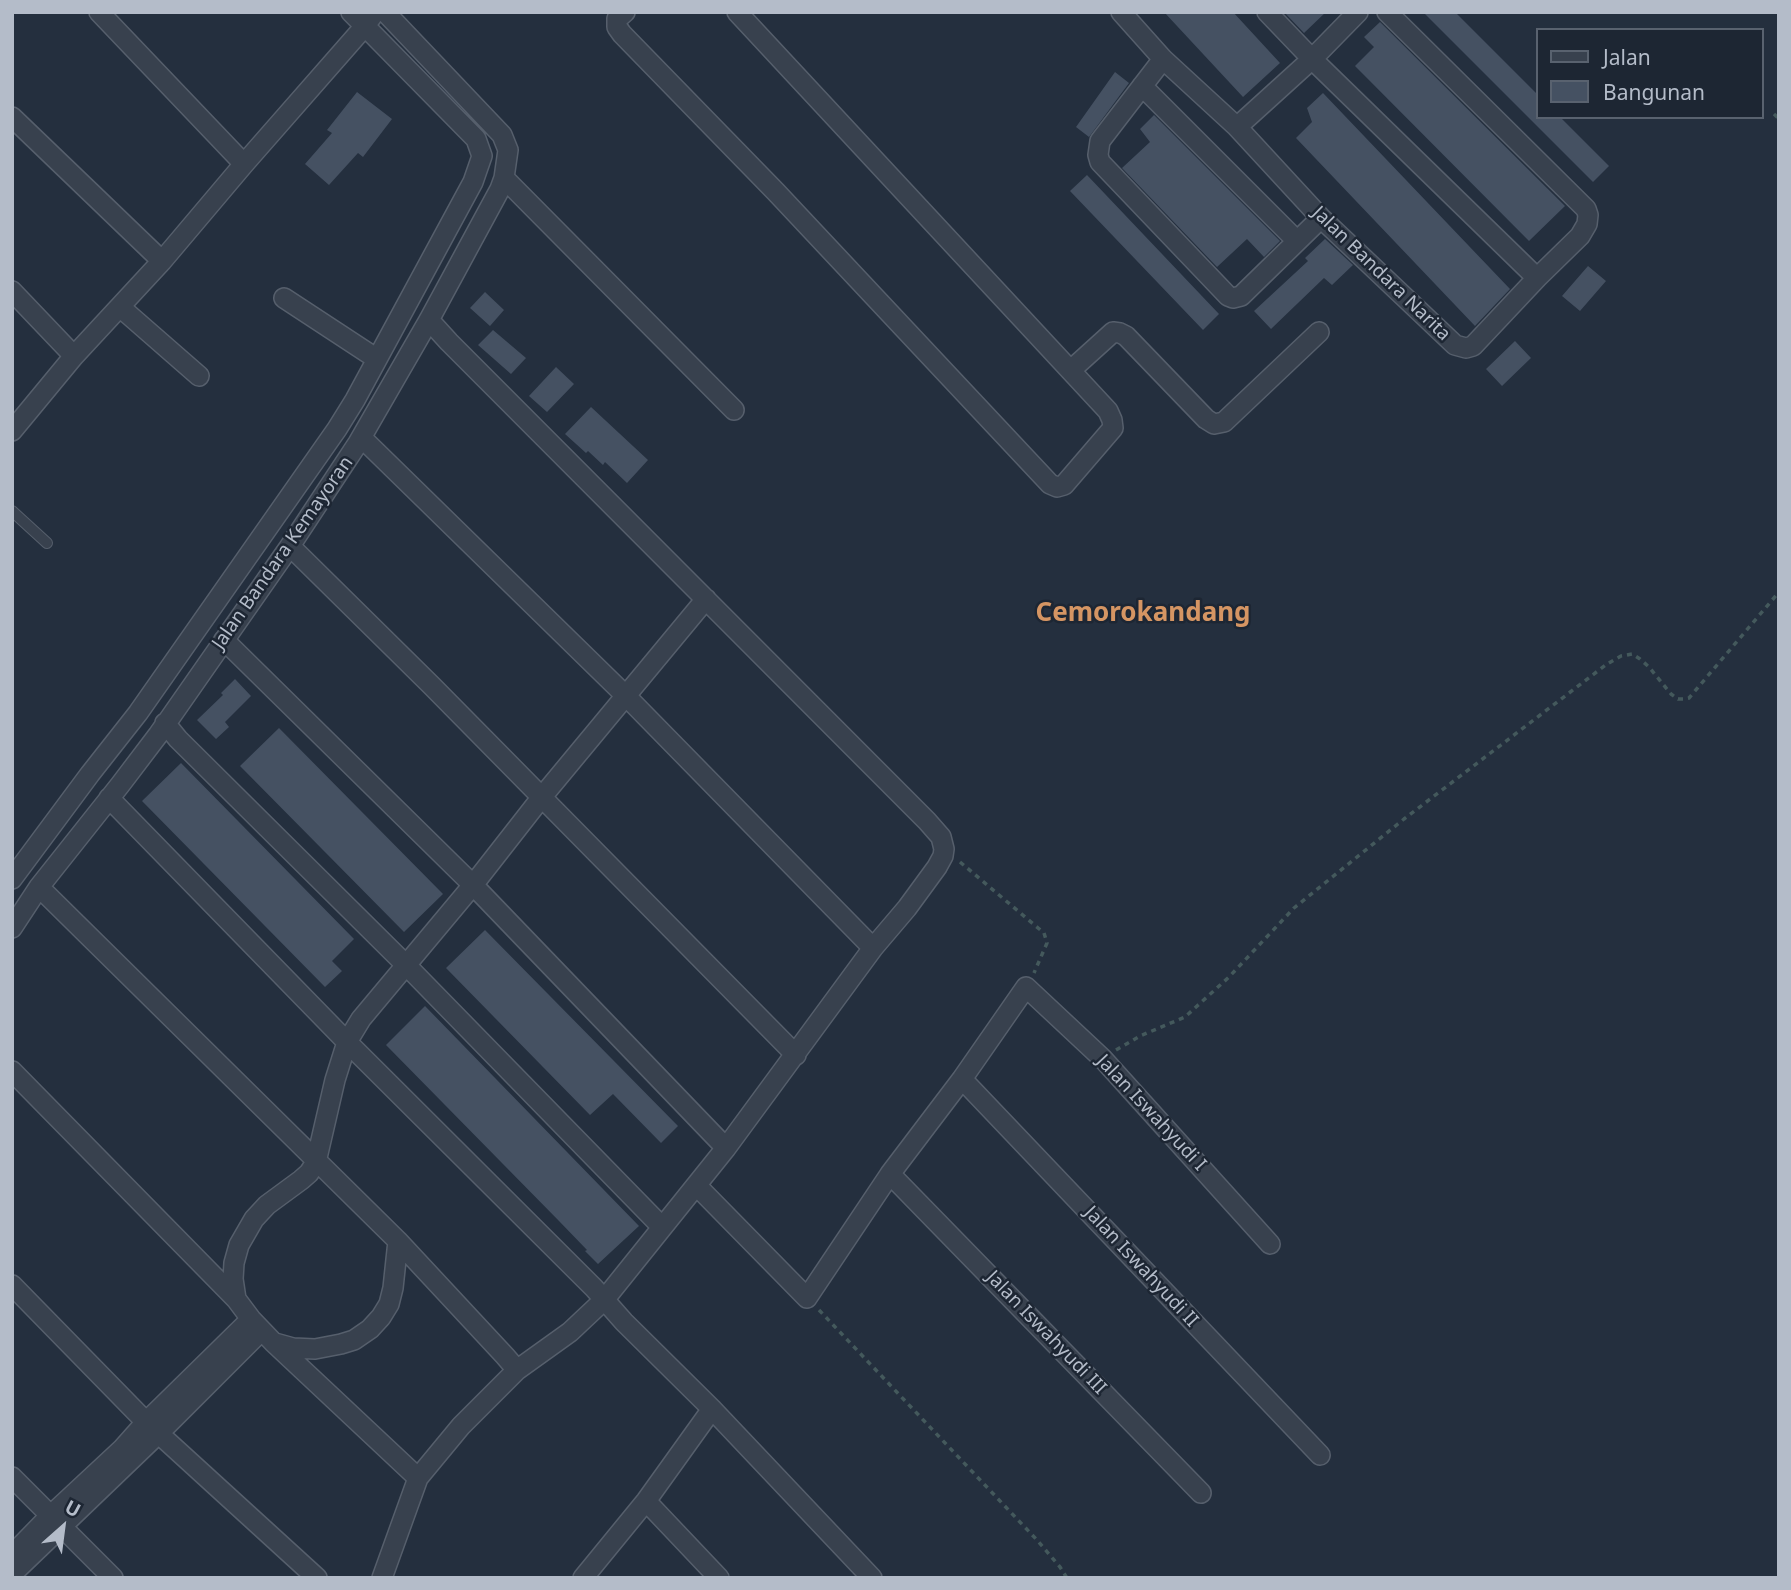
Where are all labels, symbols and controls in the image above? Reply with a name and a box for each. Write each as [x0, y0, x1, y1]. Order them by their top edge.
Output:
legend [1536, 28, 1763, 119]
text: Jalan [1603, 43, 1651, 71]
text: Bangunan [1603, 78, 1705, 106]
street label: Jalan Bandara Narita [1307, 202, 1455, 346]
street label: Jalan Bandara Kemayoran [208, 452, 358, 654]
district label: Cemorokandang [1035, 598, 1251, 630]
street label: Jalan Iswahyudi I [1091, 1050, 1211, 1176]
street label: Jalan Iswahyudi II [1079, 1202, 1203, 1332]
street label: Jalan Iswahyudi III [981, 1266, 1111, 1400]
north arrow [28, 1492, 98, 1562]
text: U [60, 1494, 85, 1523]

